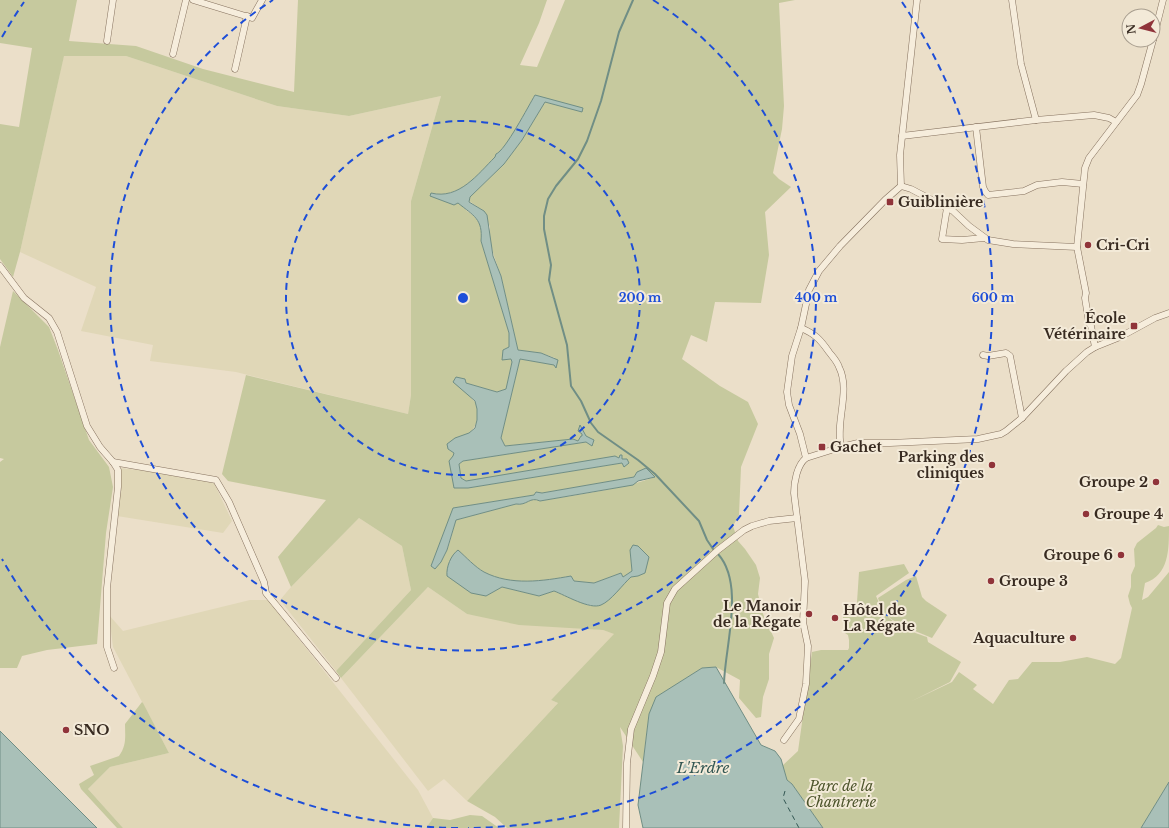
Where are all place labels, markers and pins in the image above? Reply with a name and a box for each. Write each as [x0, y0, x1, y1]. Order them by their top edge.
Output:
place label: Guiblinière [898, 193, 983, 211]
marker: Guiblinière [885, 197, 895, 207]
place label: Cri-Cri [1096, 236, 1150, 254]
marker: Cri-Cri [1083, 240, 1093, 250]
centre of rings [456, 291, 470, 305]
place label: École Vétérinaire [1043, 309, 1126, 343]
marker: École Vétérinaire [1129, 321, 1139, 331]
place label: Gachet [830, 438, 882, 456]
marker: Gachet [817, 442, 827, 452]
place label: Parking des cliniques [898, 448, 984, 482]
marker: Parking des cliniques [987, 460, 997, 470]
place label: Groupe 2 [1079, 473, 1148, 491]
marker: Groupe 2 [1151, 477, 1161, 487]
place label: Groupe 4 [1094, 505, 1163, 523]
marker: Groupe 4 [1081, 509, 1091, 519]
place label: Groupe 6 [1044, 546, 1113, 564]
marker: Groupe 6 [1116, 550, 1126, 560]
place label: Groupe 3 [999, 572, 1068, 590]
marker: Groupe 3 [986, 576, 996, 586]
place label: Le Manoir de la Régate [713, 597, 801, 631]
place label: Hôtel de La Régate [843, 601, 915, 635]
marker: Le Manoir de la Régate [804, 609, 814, 619]
marker: Hôtel de La Régate [830, 613, 840, 623]
place label: Aquaculture [972, 629, 1065, 647]
marker: Aquaculture [1068, 633, 1078, 643]
place label: SNO [74, 721, 109, 739]
marker: SNO [61, 725, 71, 735]

